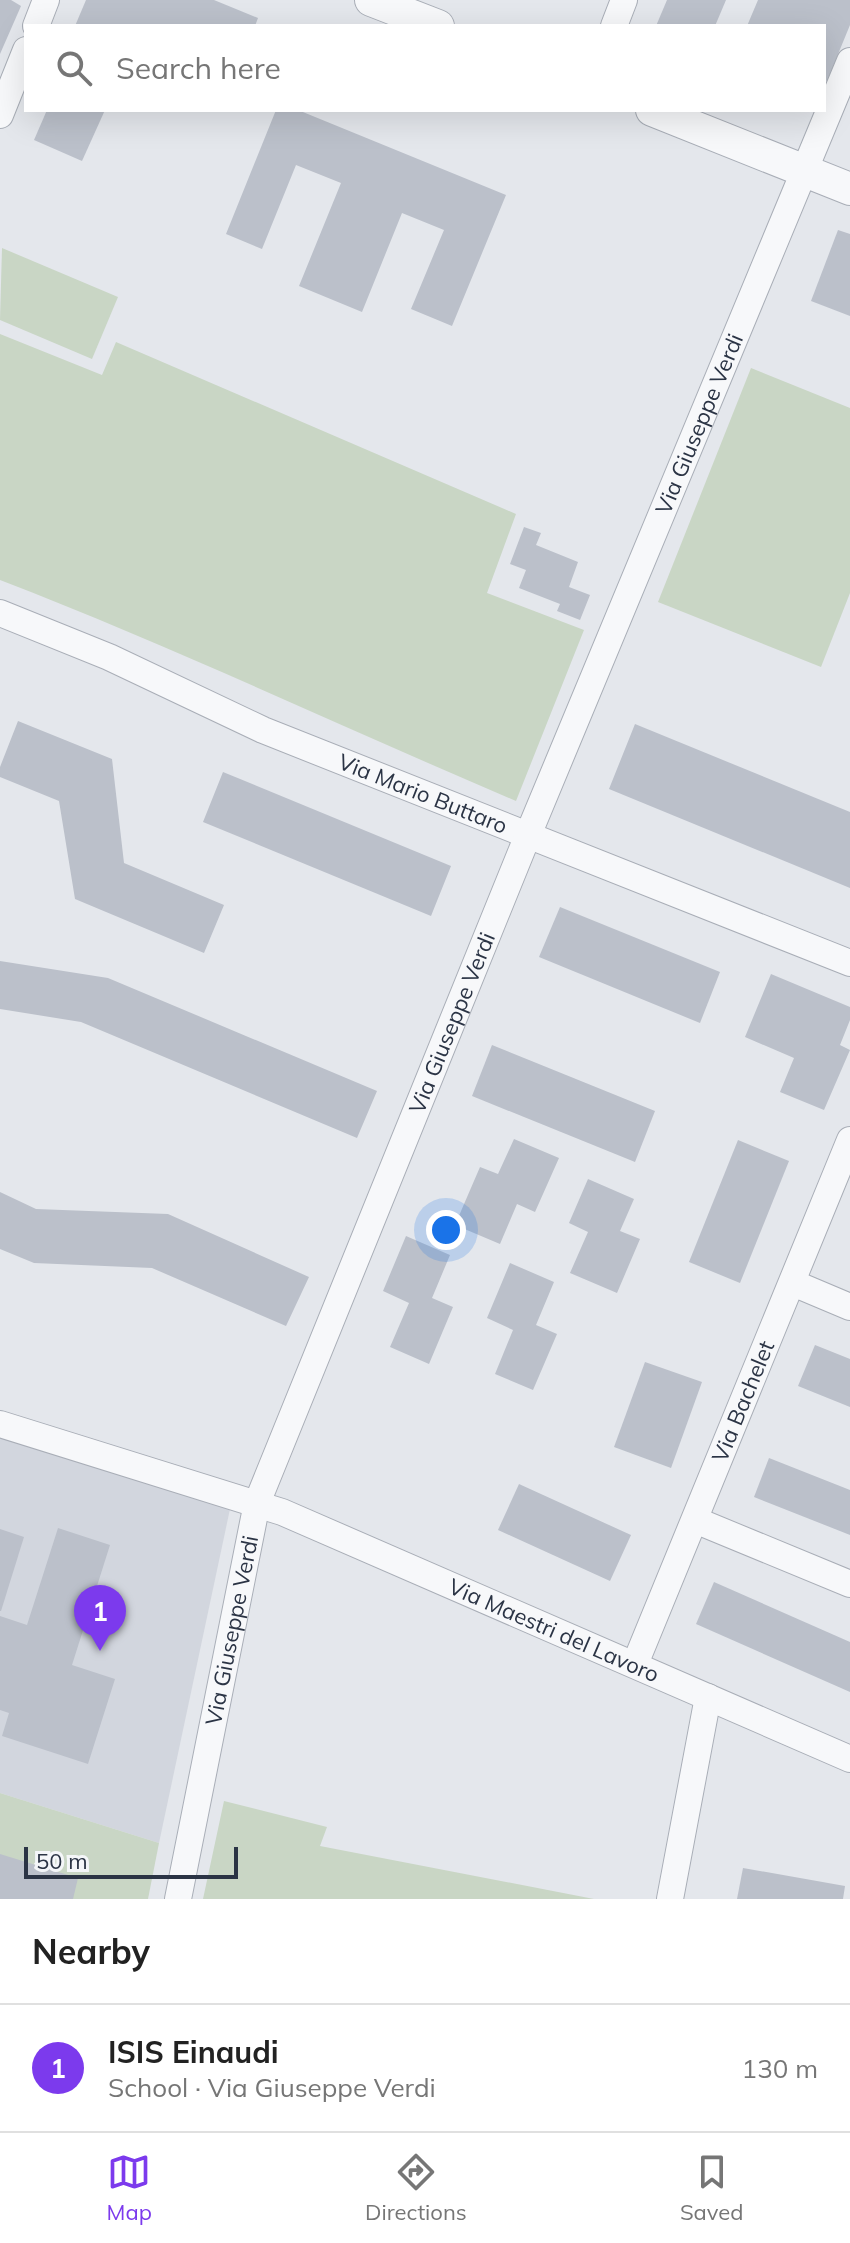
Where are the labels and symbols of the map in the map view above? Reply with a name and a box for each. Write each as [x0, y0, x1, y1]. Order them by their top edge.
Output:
street label: Via Giuseppe Verdi [649, 329, 749, 518]
street label: Via Mario Buttaro [334, 747, 512, 840]
street label: Via Giuseppe Verdi [403, 928, 501, 1117]
your location [426, 1210, 466, 1250]
street label: Via Bachelet [705, 1336, 780, 1466]
street label: Via Giuseppe Verdi [199, 1533, 264, 1728]
street label: Via Maestri del Lavoro [444, 1572, 664, 1688]
pin: 1 [74, 1585, 126, 1651]
scale bar [24, 1843, 238, 1879]

